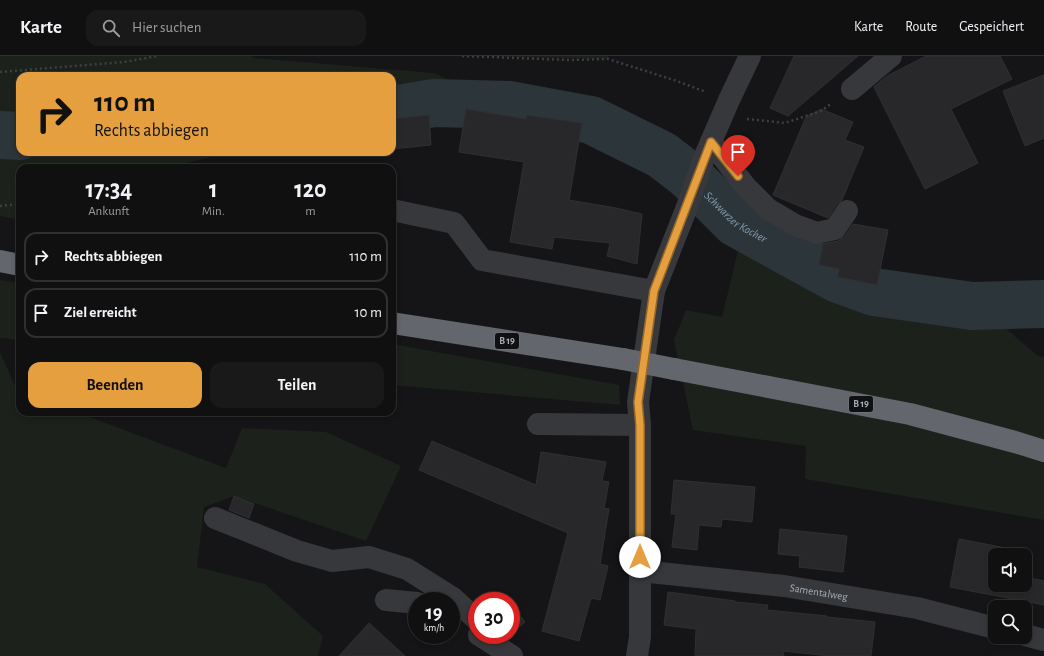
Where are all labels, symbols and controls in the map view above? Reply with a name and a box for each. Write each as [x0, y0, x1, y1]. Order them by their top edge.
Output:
search box [86, 10, 366, 46]
icon: search [100, 17, 122, 39]
text: Karte [20, 18, 62, 37]
text: Hier suchen [132, 20, 201, 35]
text: Karte [854, 20, 883, 34]
text: Route [905, 20, 937, 34]
text: Gespeichert [959, 20, 1024, 34]
icon: right [28, 88, 80, 140]
text: 110 m [94, 89, 156, 117]
text: Rechts abbiegen [94, 122, 209, 140]
pin [721, 135, 755, 176]
icon: arrive [727, 141, 749, 163]
text: 17:34 [85, 178, 132, 202]
text: 1 [209, 178, 218, 202]
text: 120 [294, 178, 327, 202]
water label: Schwarzer Kocher [702, 189, 770, 245]
text: Ankunft [88, 205, 129, 218]
text: Min. [202, 205, 225, 218]
text: m [305, 205, 316, 218]
icon: right [30, 246, 52, 268]
text: Rechts abbiegen [64, 249, 162, 264]
text: 110 m [349, 249, 382, 264]
icon: arrive [30, 302, 52, 324]
text: Ziel erreicht [64, 305, 137, 320]
text: 10 m [354, 305, 382, 320]
road number: B 19 [495, 333, 519, 349]
button: Beenden [28, 362, 202, 408]
button: Teilen [210, 362, 384, 408]
road number: B 19 [849, 396, 873, 412]
position arrow [619, 536, 661, 578]
map controls [988, 548, 1032, 644]
button: sound [988, 548, 1032, 592]
street label: Samentalweg [789, 582, 849, 602]
speed limit sign: 30 [468, 592, 520, 644]
button: search [988, 600, 1032, 644]
text: 19 [426, 603, 442, 623]
text: km/h [424, 623, 444, 633]

